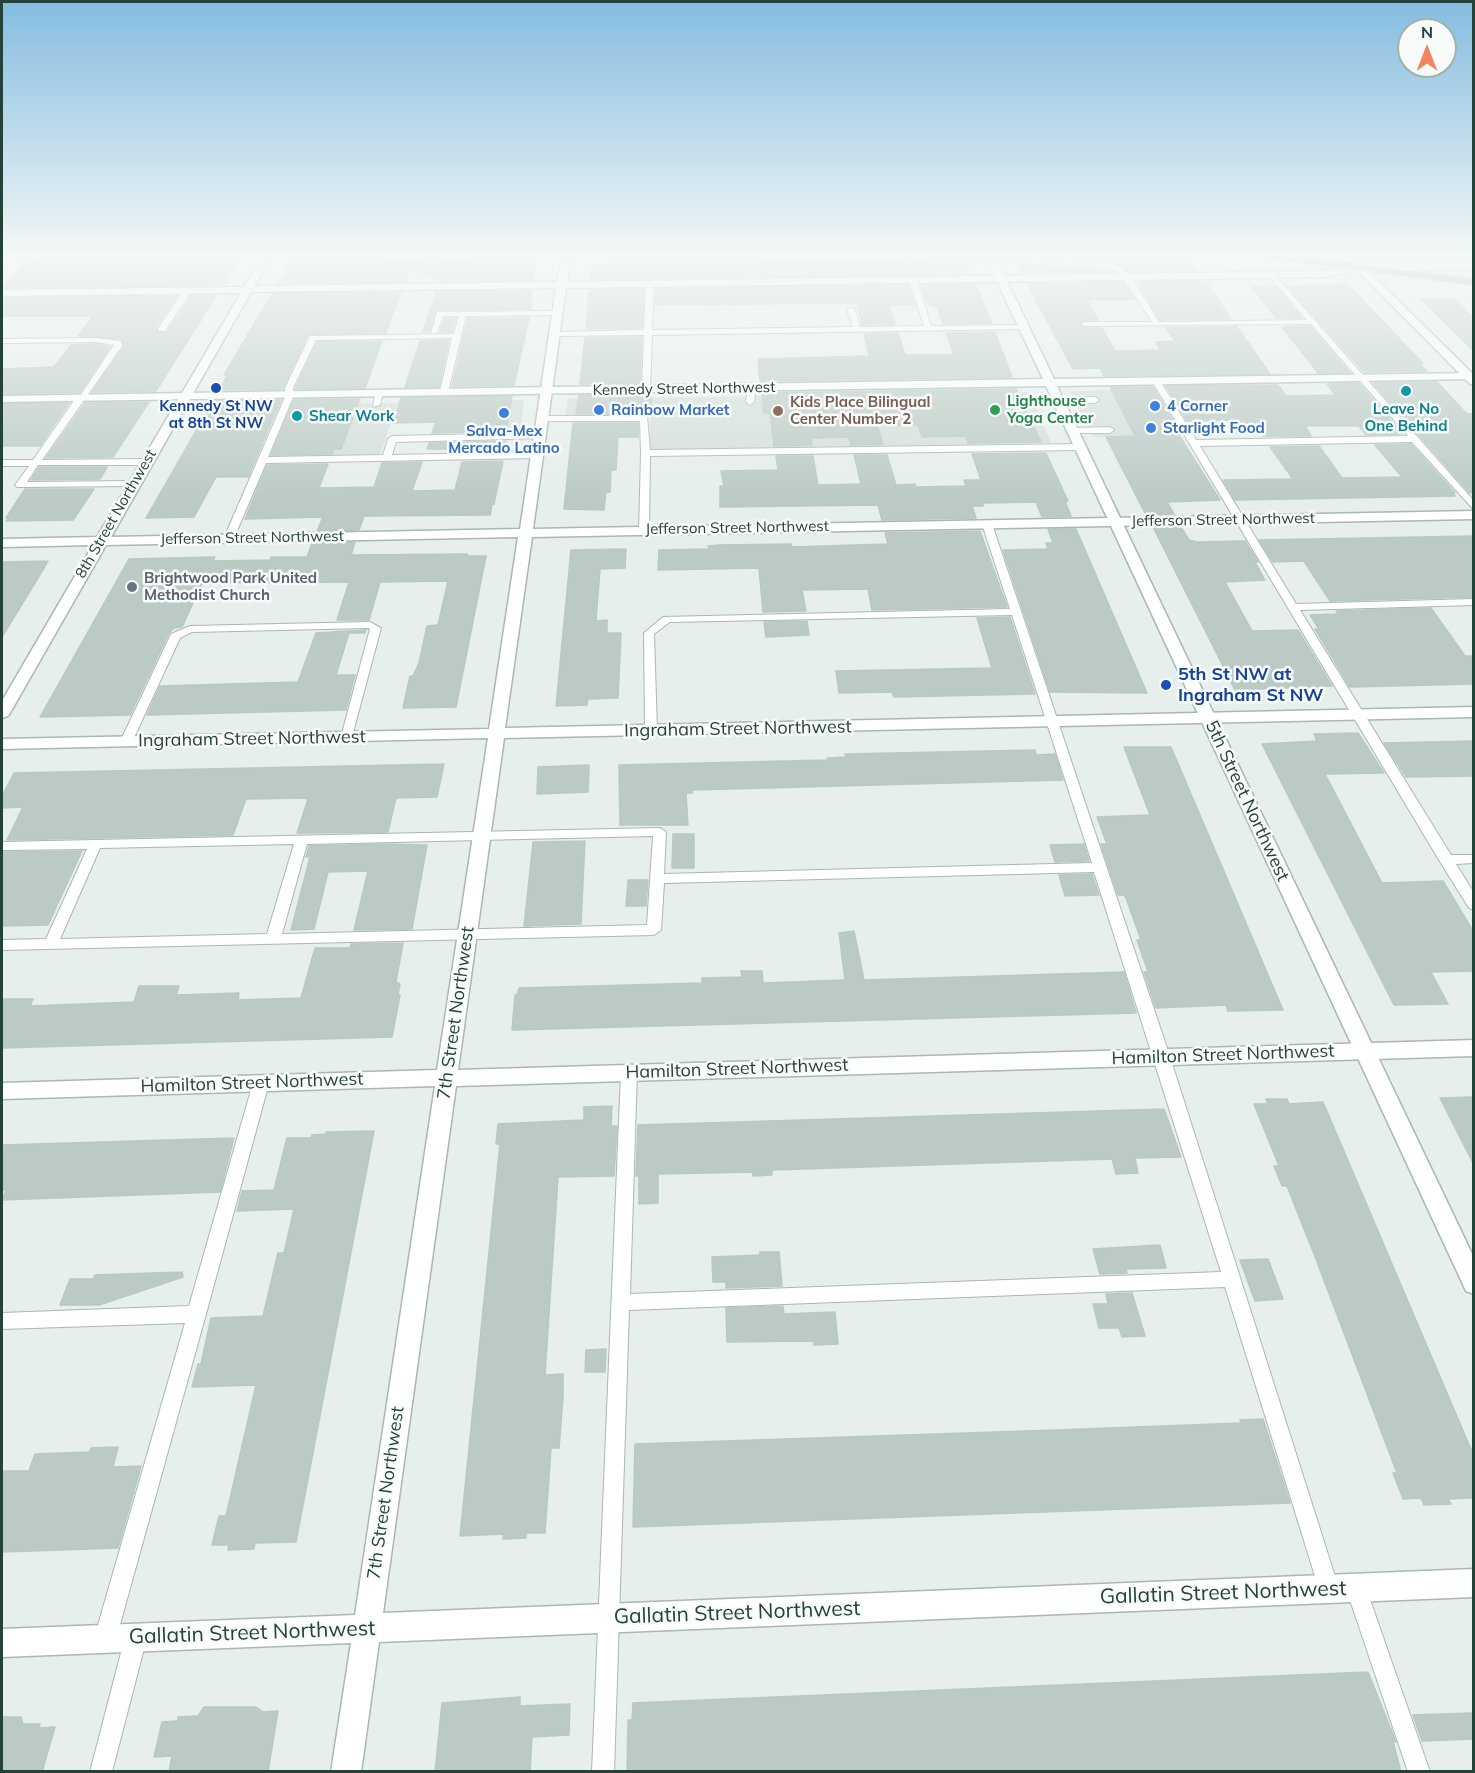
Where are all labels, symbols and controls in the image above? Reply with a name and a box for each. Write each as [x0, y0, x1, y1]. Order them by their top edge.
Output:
north arrow [1397, 18, 1457, 78]
text: N [1421, 22, 1433, 42]
street label: Kennedy Street Northwest [592, 378, 776, 400]
marker: Kennedy St NW at 8th St NW [209, 381, 223, 395]
marker: Leave No One Behind [1399, 384, 1413, 398]
place label: Lighthouse Yoga Center [1007, 392, 1094, 427]
place label: Kids Place Bilingual Center Number 2 [790, 393, 930, 428]
place label: Kennedy St NW at 8th St NW [159, 397, 273, 432]
place label: 4 Corner [1167, 397, 1228, 415]
marker: 4 Corner [1148, 399, 1162, 413]
place label: Leave No One Behind [1364, 400, 1448, 435]
place label: Rainbow Market [611, 401, 729, 419]
marker: Rainbow Market [592, 403, 606, 417]
marker: Lighthouse Yoga Center [988, 403, 1002, 417]
marker: Kids Place Bilingual Center Number 2 [771, 404, 785, 418]
marker: Salva-Mex Mercado Latino [497, 406, 511, 420]
place label: Shear Work [309, 407, 394, 425]
marker: Shear Work [290, 409, 304, 423]
place label: Starlight Food [1163, 419, 1265, 437]
marker: Starlight Food [1144, 421, 1158, 435]
place label: Salva-Mex Mercado Latino [448, 422, 560, 457]
street label: 8th Street Northwest [72, 446, 160, 582]
street label: Jefferson Street Northwest [1131, 509, 1315, 531]
street label: Jefferson Street Northwest [645, 517, 829, 539]
street label: Jefferson Street Northwest [160, 527, 344, 549]
place label: Brightwood Park United Methodist Church [144, 569, 317, 604]
marker: Brightwood Park United Methodist Church [125, 580, 139, 594]
place label: 5th St NW at Ingraham St NW [1178, 664, 1323, 706]
marker: 5th St NW at Ingraham St NW [1159, 678, 1173, 692]
street label: Ingraham Street Northwest [624, 716, 852, 742]
street label: 5th Street Northwest [1200, 717, 1294, 885]
street label: Ingraham Street Northwest [138, 726, 366, 752]
street label: 7th Street Northwest [433, 925, 479, 1101]
street label: Hamilton Street Northwest [1111, 1040, 1335, 1070]
street label: Hamilton Street Northwest [625, 1054, 849, 1084]
street label: Hamilton Street Northwest [140, 1068, 364, 1098]
street label: 7th Street Northwest [363, 1405, 409, 1581]
street label: Gallatin Street Northwest [1099, 1576, 1347, 1610]
street label: Gallatin Street Northwest [613, 1596, 861, 1630]
street label: Gallatin Street Northwest [128, 1616, 376, 1650]

